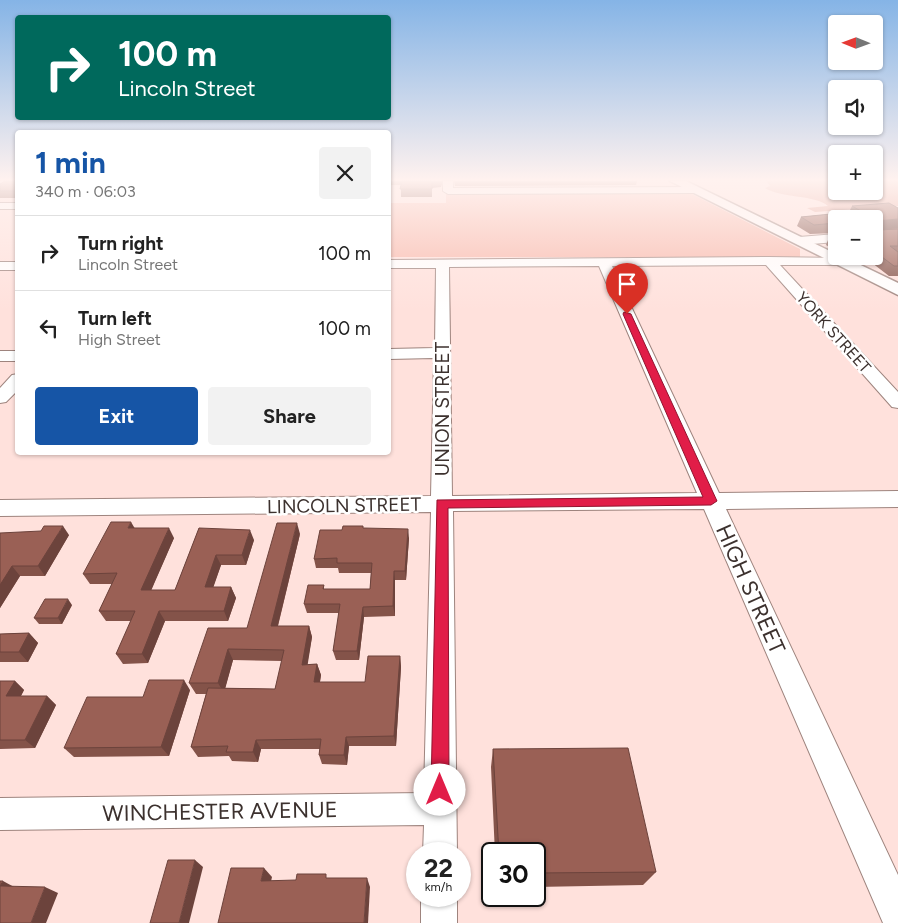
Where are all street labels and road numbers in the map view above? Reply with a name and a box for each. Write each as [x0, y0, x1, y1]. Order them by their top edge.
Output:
street label: YORK STREET [792, 288, 875, 377]
street label: UNION STREET [431, 341, 454, 476]
street label: LINCOLN STREET [267, 493, 422, 518]
street label: HIGH STREET [710, 520, 791, 658]
street label: WINCHESTER AVENUE [102, 796, 338, 827]

